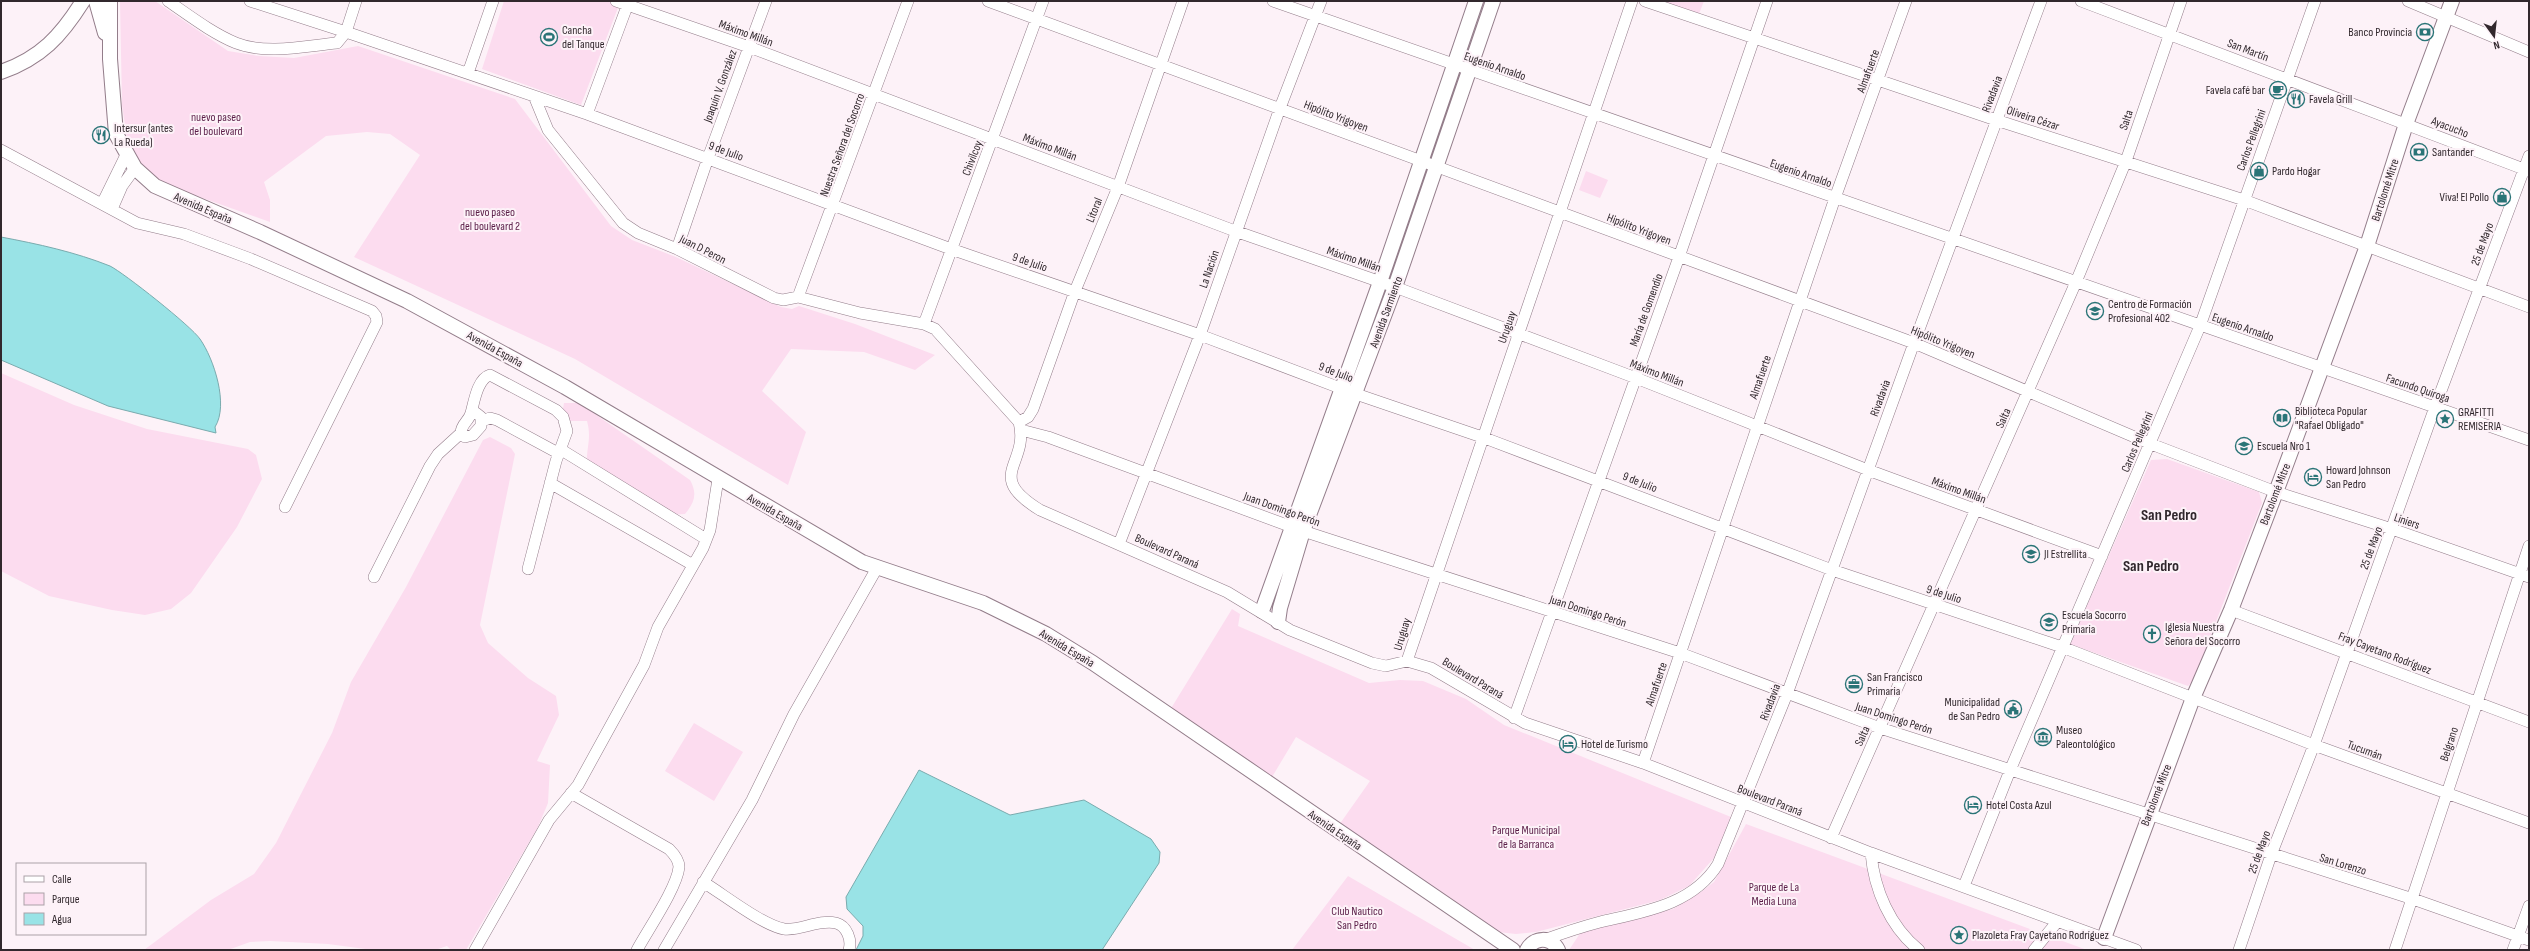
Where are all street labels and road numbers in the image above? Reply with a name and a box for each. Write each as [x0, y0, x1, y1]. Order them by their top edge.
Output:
street label: Máximo Millán [717, 17, 775, 50]
street label: San Martín [2225, 36, 2271, 65]
street label: Joaquín V. González [700, 47, 741, 126]
street label: Almafuerte [1853, 47, 1883, 96]
street label: Eugenio Arnaldo [1462, 49, 1528, 84]
street label: Rivadavia [1979, 73, 2006, 115]
street label: Nuestra Señora del Socorro [817, 91, 868, 199]
street label: Hipólito Yrigoyen [1302, 97, 1370, 136]
street label: Oliveira Cézar [2004, 103, 2062, 134]
street label: Carlos Pellegrini [2233, 107, 2269, 173]
street label: Salta [2116, 108, 2137, 132]
street label: Ayacucho [2428, 113, 2471, 141]
street label: Máximo Millán [1021, 130, 1079, 165]
street label: 9 de Julio [706, 138, 745, 165]
street label: Chivilcoy [959, 138, 986, 178]
street label: Eugenio Arnaldo [1768, 156, 1834, 191]
street label: Bartolomé Mitre [2368, 157, 2403, 223]
street label: Avenida España [170, 189, 235, 228]
street label: Litoral [1083, 196, 1106, 225]
street label: Hipólito Yrigoyen [1605, 210, 1673, 249]
street label: 25 de Mayo [2468, 221, 2497, 268]
street label: Juan D Peron [676, 231, 729, 268]
street label: Máximo Millán [1325, 243, 1383, 276]
street label: La Nación [1196, 248, 1223, 290]
street label: 9 de Julio [1010, 249, 1049, 275]
street label: María de Gomendio [1626, 272, 1667, 349]
street label: Avenida Sarmiento [1366, 274, 1406, 351]
street label: Uruguay [1495, 309, 1520, 345]
street label: Eugenio Arnaldo [2210, 310, 2276, 345]
street label: Hipólito Yrigoyen [1909, 323, 1977, 362]
street label: Avenida España [463, 327, 526, 371]
street label: Almafuerte [1746, 353, 1775, 402]
street label: Máximo Millán [1628, 356, 1686, 391]
street label: 9 de Julio [1316, 359, 1355, 386]
street label: Facundo Quiroga [2384, 371, 2452, 406]
street label: Rivadavia [1867, 377, 1894, 419]
street label: Salta [1992, 406, 2015, 430]
street label: Carlos Pellegrini [2118, 410, 2157, 475]
street label: Bartolomé Mitre [2257, 461, 2294, 527]
street label: 9 de Julio [1620, 469, 1659, 496]
street label: Máximo Millán [1930, 474, 1988, 507]
street label: Juan Domingo Perón [1241, 488, 1322, 530]
street label: Avenida España [743, 490, 806, 535]
street label: Liniers [2392, 510, 2422, 533]
street label: 25 de Mayo [2357, 525, 2386, 572]
street label: Boulevard Paraná [1132, 531, 1202, 572]
street label: 9 de Julio [1924, 582, 1963, 607]
street label: Juan Domingo Perón [1547, 592, 1628, 631]
street label: Uruguay [1390, 616, 1415, 652]
street label: Avenida España [1036, 626, 1097, 671]
street label: Fray Cayetano Rodríguez [2336, 629, 2434, 678]
street label: Boulevard Paraná [1439, 654, 1506, 703]
street label: Almafuerte [1642, 660, 1671, 709]
street label: Rivadavia [1757, 681, 1784, 723]
street label: Juan Domingo Perón [1853, 699, 1934, 738]
street label: Salta [1851, 724, 1874, 748]
street label: Belgrano [2437, 725, 2462, 763]
street label: Tucumán [2345, 737, 2384, 764]
street label: Bartolomé Mitre [2138, 762, 2175, 828]
street label: Boulevard Paraná [1735, 781, 1805, 820]
street label: Avenida España [1304, 806, 1365, 854]
street label: 25 de Mayo [2245, 829, 2274, 876]
street label: San Lorenzo [2318, 850, 2368, 879]

